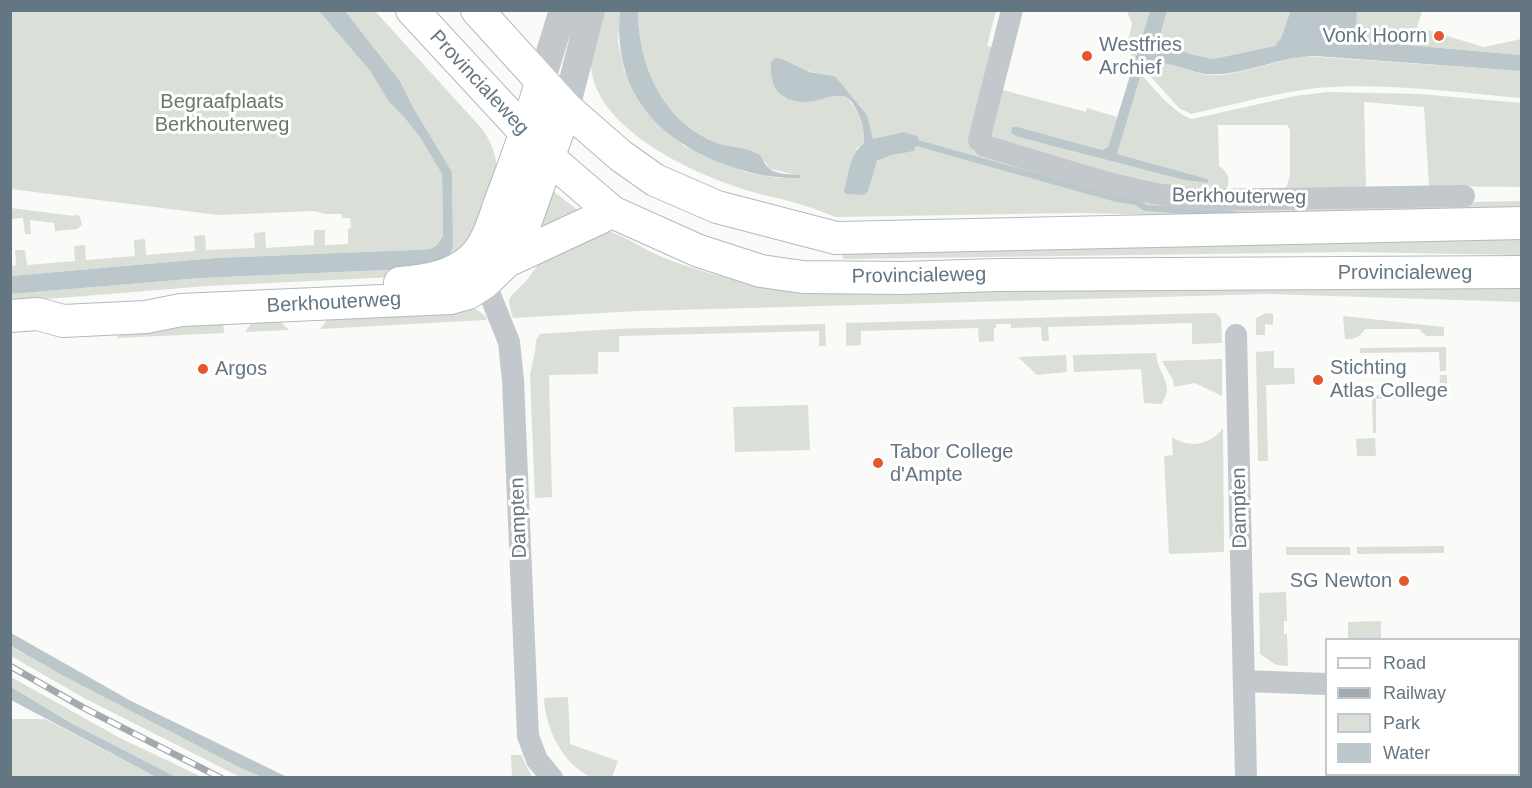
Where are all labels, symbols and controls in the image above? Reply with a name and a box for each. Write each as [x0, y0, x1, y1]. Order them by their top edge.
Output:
place label: Vonk Hoorn [1322, 24, 1427, 48]
street label: Provincialeweg [424, 26, 534, 140]
marker: Vonk Hoorn [1432, 29, 1446, 43]
place label: Westfries Archief [1099, 33, 1182, 80]
marker: Westfries Archief [1080, 49, 1094, 63]
park label: Begraafplaats Berkhouterweg [155, 90, 289, 137]
street label: Berkhouterweg [1172, 184, 1306, 210]
street label: Provincialeweg [1338, 261, 1472, 285]
street label: Provincialeweg [852, 263, 986, 289]
street label: Berkhouterweg [266, 287, 402, 319]
place label: Stichting Atlas College [1330, 356, 1448, 403]
place label: Argos [215, 357, 267, 381]
marker: Argos [196, 362, 210, 376]
marker: Stichting Atlas College [1311, 373, 1325, 387]
place label: Tabor College d'Ampte [890, 440, 1013, 487]
marker: Tabor College d'Ampte [871, 456, 885, 470]
street label: Dampten [1227, 467, 1253, 549]
street label: Dampten [506, 477, 532, 559]
place label: SG Newton [1290, 569, 1392, 593]
marker: SG Newton [1397, 574, 1411, 588]
legend [1325, 638, 1520, 776]
text: Road [1383, 653, 1426, 673]
text: Railway [1383, 683, 1446, 703]
text: Park [1383, 713, 1420, 733]
text: Water [1383, 743, 1430, 763]

